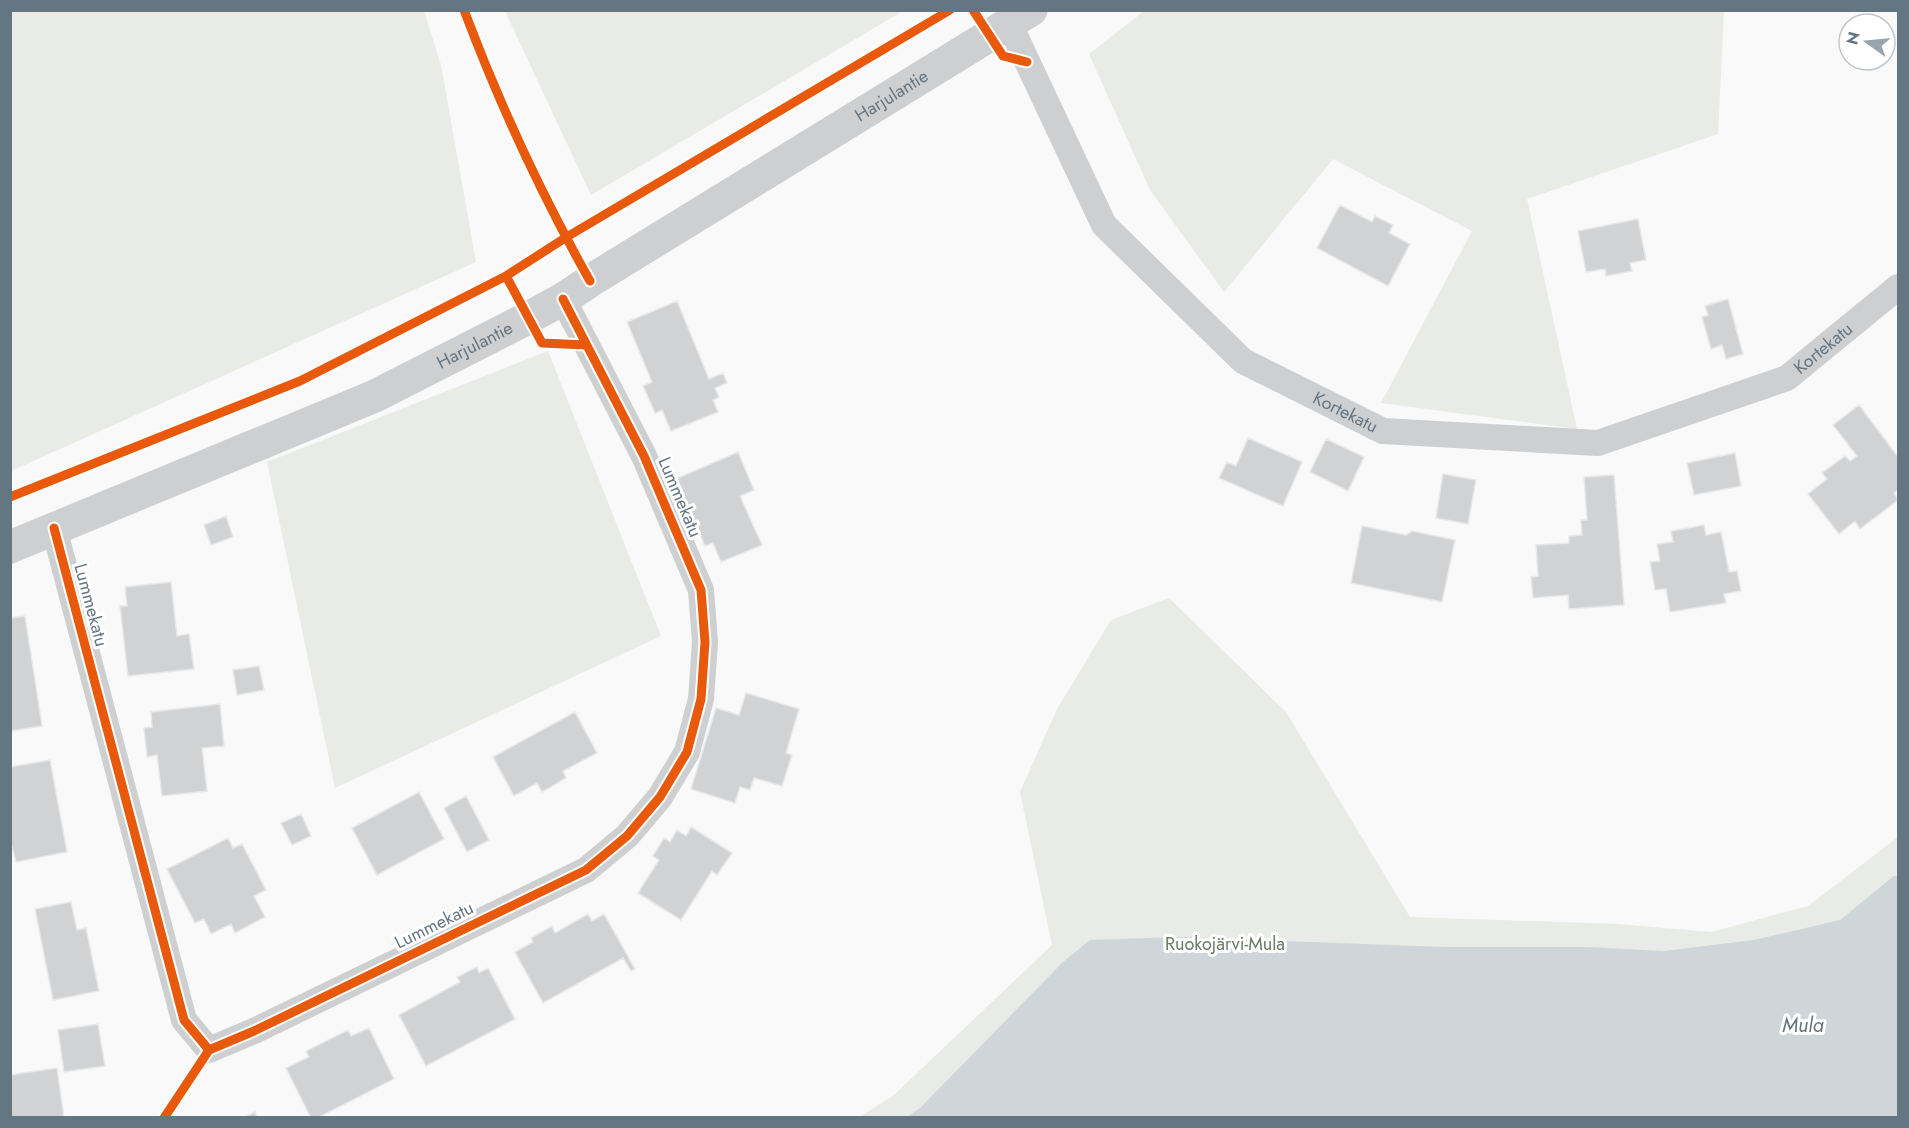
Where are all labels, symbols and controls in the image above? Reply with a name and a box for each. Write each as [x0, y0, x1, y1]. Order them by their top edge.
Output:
north arrow [1837, 12, 1897, 72]
text: N [1840, 29, 1866, 47]
street label: Harjulantie [850, 63, 933, 128]
street label: Harjulantie [432, 315, 517, 375]
street label: Kortekatu [1788, 316, 1858, 380]
street label: Kortekatu [1308, 385, 1382, 439]
street label: Lummekatu [651, 453, 709, 541]
street label: Lummekatu [67, 561, 115, 649]
street label: Lummekatu [390, 895, 478, 955]
park label: Ruokojärvi-Mula [1165, 931, 1285, 957]
water label: Mula [1782, 1011, 1824, 1040]

